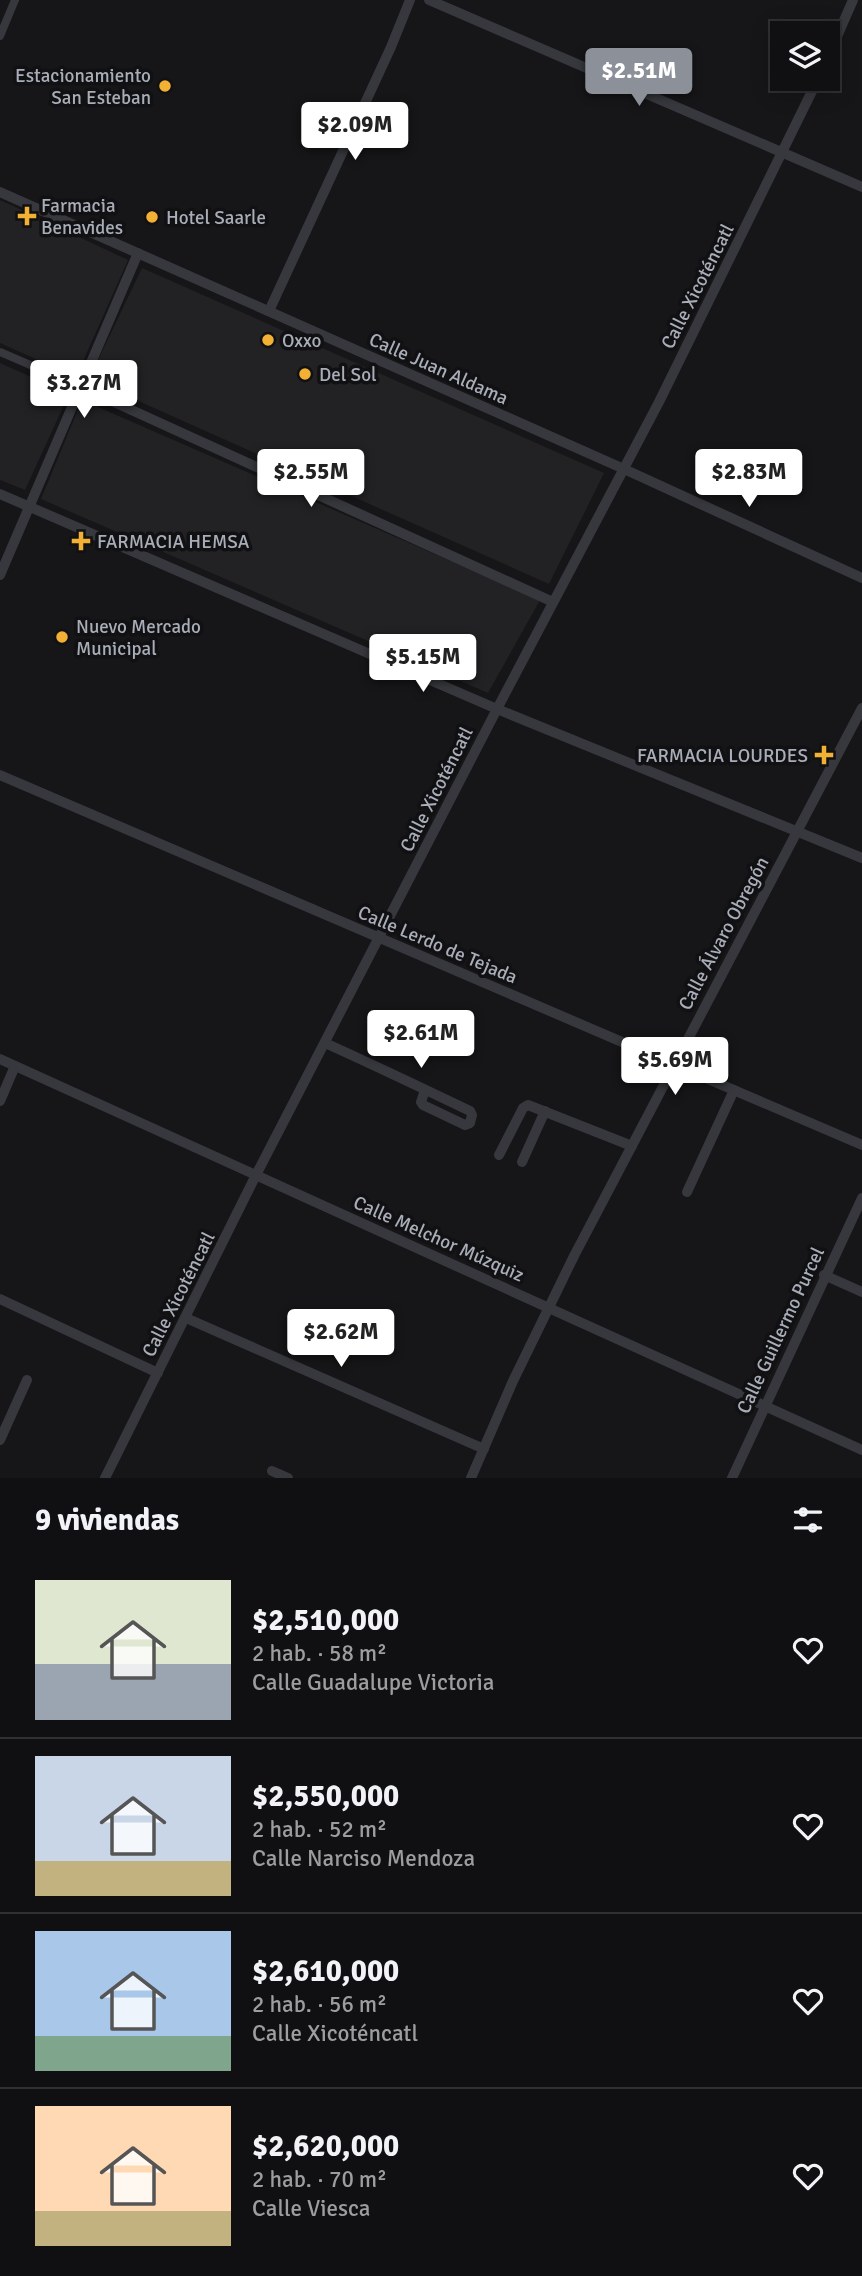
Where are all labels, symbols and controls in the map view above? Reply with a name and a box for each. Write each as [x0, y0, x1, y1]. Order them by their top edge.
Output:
map controls [770, 21, 840, 91]
button: layers [770, 21, 840, 91]
pin: $2.51M [582, 48, 696, 108]
text: $2.51M [601, 56, 677, 85]
place label: Estacionamiento San Esteban [15, 64, 151, 110]
marker: Estacionamiento San Esteban [157, 78, 173, 94]
pin: $2.09M [298, 102, 412, 162]
text: $2.09M [317, 110, 393, 139]
place label: Farmacia Benavides [41, 194, 123, 240]
place label: Hotel Saarle [166, 206, 266, 230]
marker: Farmacia Benavides [19, 208, 35, 224]
marker: Hotel Saarle [144, 209, 160, 225]
street label: Calle Xicoténcatl [656, 220, 740, 353]
street label: Calle Juan Aldama [365, 327, 512, 410]
place label: Oxxo [282, 329, 321, 353]
marker: Oxxo [260, 332, 276, 348]
pin: $3.27M [27, 360, 141, 420]
place label: Del Sol [319, 363, 377, 387]
marker: Del Sol [297, 366, 313, 382]
text: $3.27M [46, 368, 122, 397]
pin: $2.55M [254, 449, 368, 509]
pin: $2.83M [692, 449, 806, 509]
text: $2.55M [273, 457, 349, 486]
text: $2.83M [711, 457, 787, 486]
place label: FARMACIA HEMSA [97, 530, 250, 554]
marker: FARMACIA HEMSA [71, 531, 91, 551]
place label: Nuevo Mercado Municipal [76, 615, 201, 661]
marker: Nuevo Mercado Municipal [54, 629, 70, 645]
pin: $5.15M [366, 634, 480, 694]
text: $5.15M [385, 642, 461, 671]
street label: Calle Xicoténcatl [395, 723, 479, 856]
place label: FARMACIA LOURDES [637, 744, 808, 768]
marker: FARMACIA LOURDES [814, 745, 834, 765]
street label: Calle Álvaro Obregón [673, 853, 774, 1014]
street label: Calle Lerdo de Tejada [354, 900, 521, 989]
pin: $2.61M [364, 1010, 478, 1070]
text: $2.61M [383, 1018, 459, 1047]
pin: $5.69M [618, 1038, 732, 1097]
text: $5.69M [637, 1045, 713, 1074]
street label: Calle Melchor Múzquiz [350, 1190, 528, 1287]
street label: Calle Xicoténcatl [137, 1228, 221, 1361]
street label: Calle Guillermo Purcel [732, 1243, 830, 1418]
pin: $2.62M [284, 1310, 398, 1369]
text: $2.62M [303, 1317, 379, 1346]
icon: filters [789, 1501, 827, 1539]
text: 9 viviendas [35, 1502, 179, 1539]
text: $2,510,000 [252, 1602, 399, 1639]
icon: home [91, 1608, 175, 1692]
icon: heart [789, 1631, 827, 1669]
text: 2 hab. · 58 m² [252, 1639, 387, 1668]
text: Calle Guadalupe Victoria [252, 1668, 494, 1697]
text: $2,550,000 [252, 1778, 399, 1815]
icon: home [91, 1784, 175, 1868]
icon: heart [789, 1807, 827, 1845]
text: 2 hab. · 52 m² [252, 1815, 387, 1844]
text: Calle Narciso Mendoza [252, 1844, 475, 1873]
text: $2,610,000 [252, 1953, 399, 1990]
icon: home [91, 1959, 175, 2043]
icon: heart [789, 1982, 827, 2020]
text: 2 hab. · 56 m² [252, 1990, 387, 2019]
text: Calle Xicoténcatl [252, 2019, 418, 2048]
text: $2,620,000 [252, 2128, 399, 2165]
icon: home [91, 2134, 175, 2218]
icon: heart [789, 2157, 827, 2195]
text: 2 hab. · 70 m² [252, 2165, 387, 2194]
text: Calle Viesca [252, 2194, 371, 2223]

